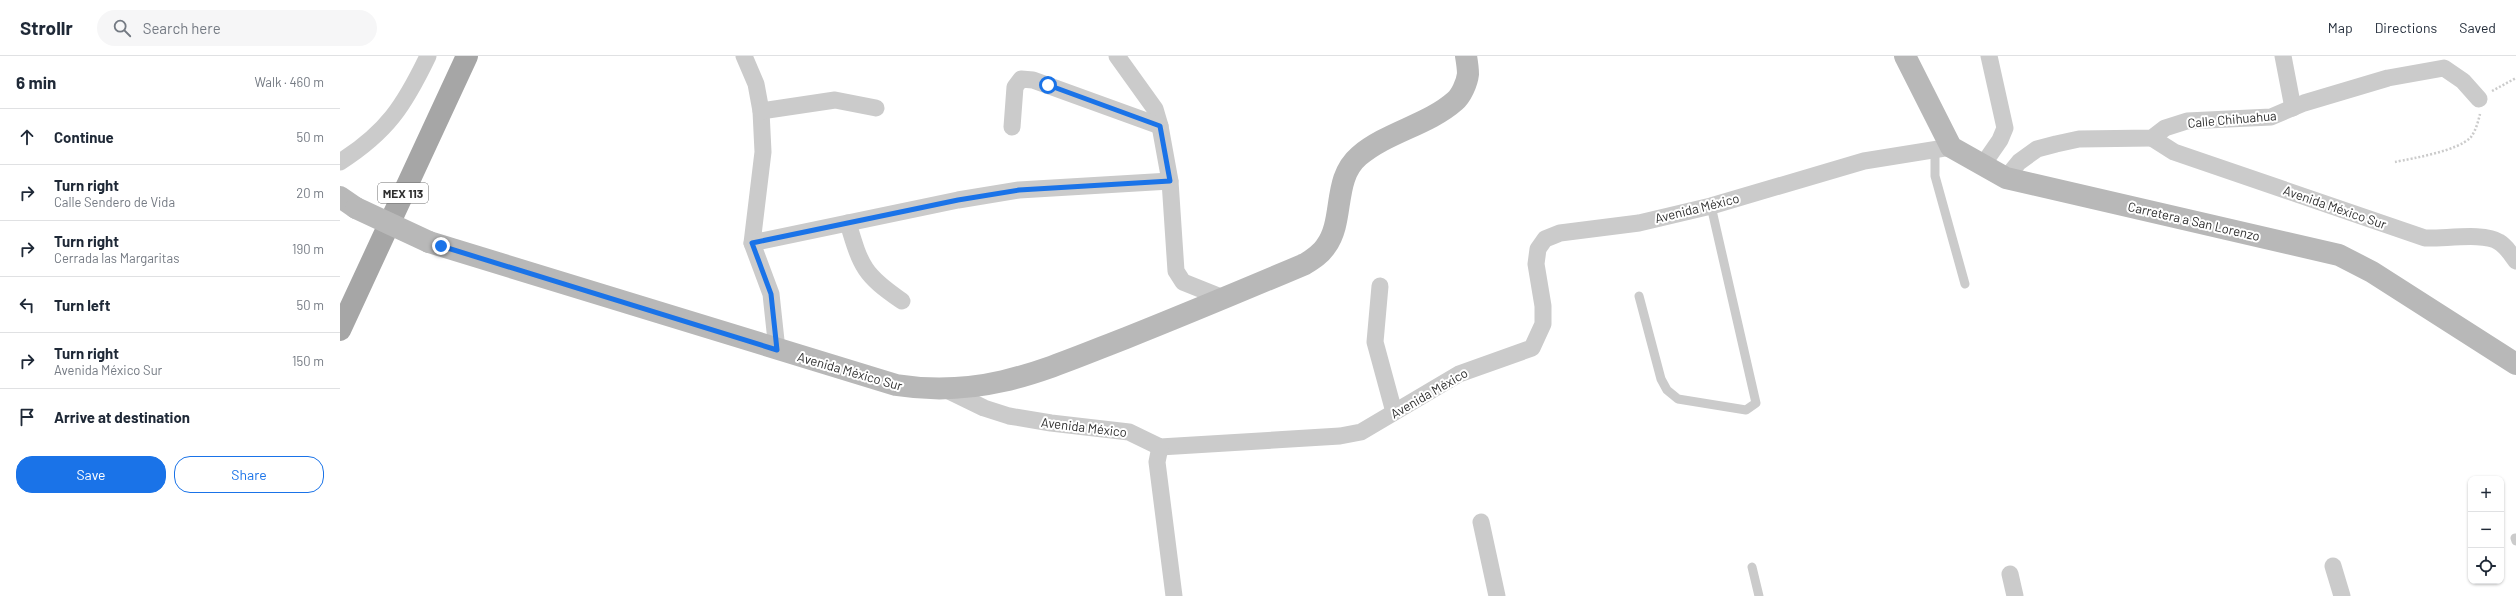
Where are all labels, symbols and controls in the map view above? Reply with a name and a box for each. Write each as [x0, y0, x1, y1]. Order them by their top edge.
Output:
search box [97, 10, 377, 46]
text: Strollr [20, 16, 73, 39]
icon: search [111, 17, 133, 39]
text: Search here [143, 19, 221, 37]
text: Map [2328, 19, 2353, 36]
text: Directions [2375, 19, 2437, 36]
text: Saved [2459, 19, 2496, 36]
text: 6 min [16, 72, 56, 92]
text: Walk · 460 m [255, 74, 324, 90]
route start [1039, 76, 1057, 94]
street label: Calle Chihuahua [2187, 107, 2277, 131]
icon: ahead [16, 126, 38, 148]
text: Continue [54, 128, 114, 146]
text: 50 m [297, 129, 324, 145]
text: Turn right [54, 176, 119, 194]
icon: right [16, 182, 38, 204]
street label: Avenida México Sur [2281, 182, 2389, 232]
road number: MEX 113 [378, 183, 428, 203]
text: 20 m [296, 185, 324, 201]
street label: Avenida México [1653, 190, 1741, 226]
text: Calle Sendero de Vida [54, 194, 175, 210]
street label: Carretera a San Lorenzo [2126, 198, 2262, 244]
text: Turn right [54, 232, 119, 250]
route end [432, 237, 450, 255]
icon: right [16, 238, 38, 260]
text: 190 m [292, 241, 324, 257]
text: Cerrada las Margaritas [54, 250, 180, 266]
icon: left [16, 294, 38, 316]
text: Turn left [54, 296, 110, 314]
text: 50 m [297, 297, 324, 313]
text: Turn right [54, 344, 119, 362]
street label: Avenida México Sur [796, 348, 905, 394]
icon: right [16, 350, 38, 372]
text: 150 m [292, 353, 324, 369]
text: Avenida México Sur [54, 362, 162, 378]
street label: Avenida México [1388, 364, 1470, 422]
icon: arrive [16, 406, 38, 428]
text: Arrive at destination [54, 408, 190, 426]
street label: Avenida México [1040, 414, 1128, 440]
button: Save [16, 456, 166, 493]
button: Share [174, 456, 324, 493]
map controls [2468, 476, 2504, 584]
button: + [2468, 476, 2504, 512]
button: − [2468, 512, 2504, 548]
button: locate [2468, 548, 2504, 584]

